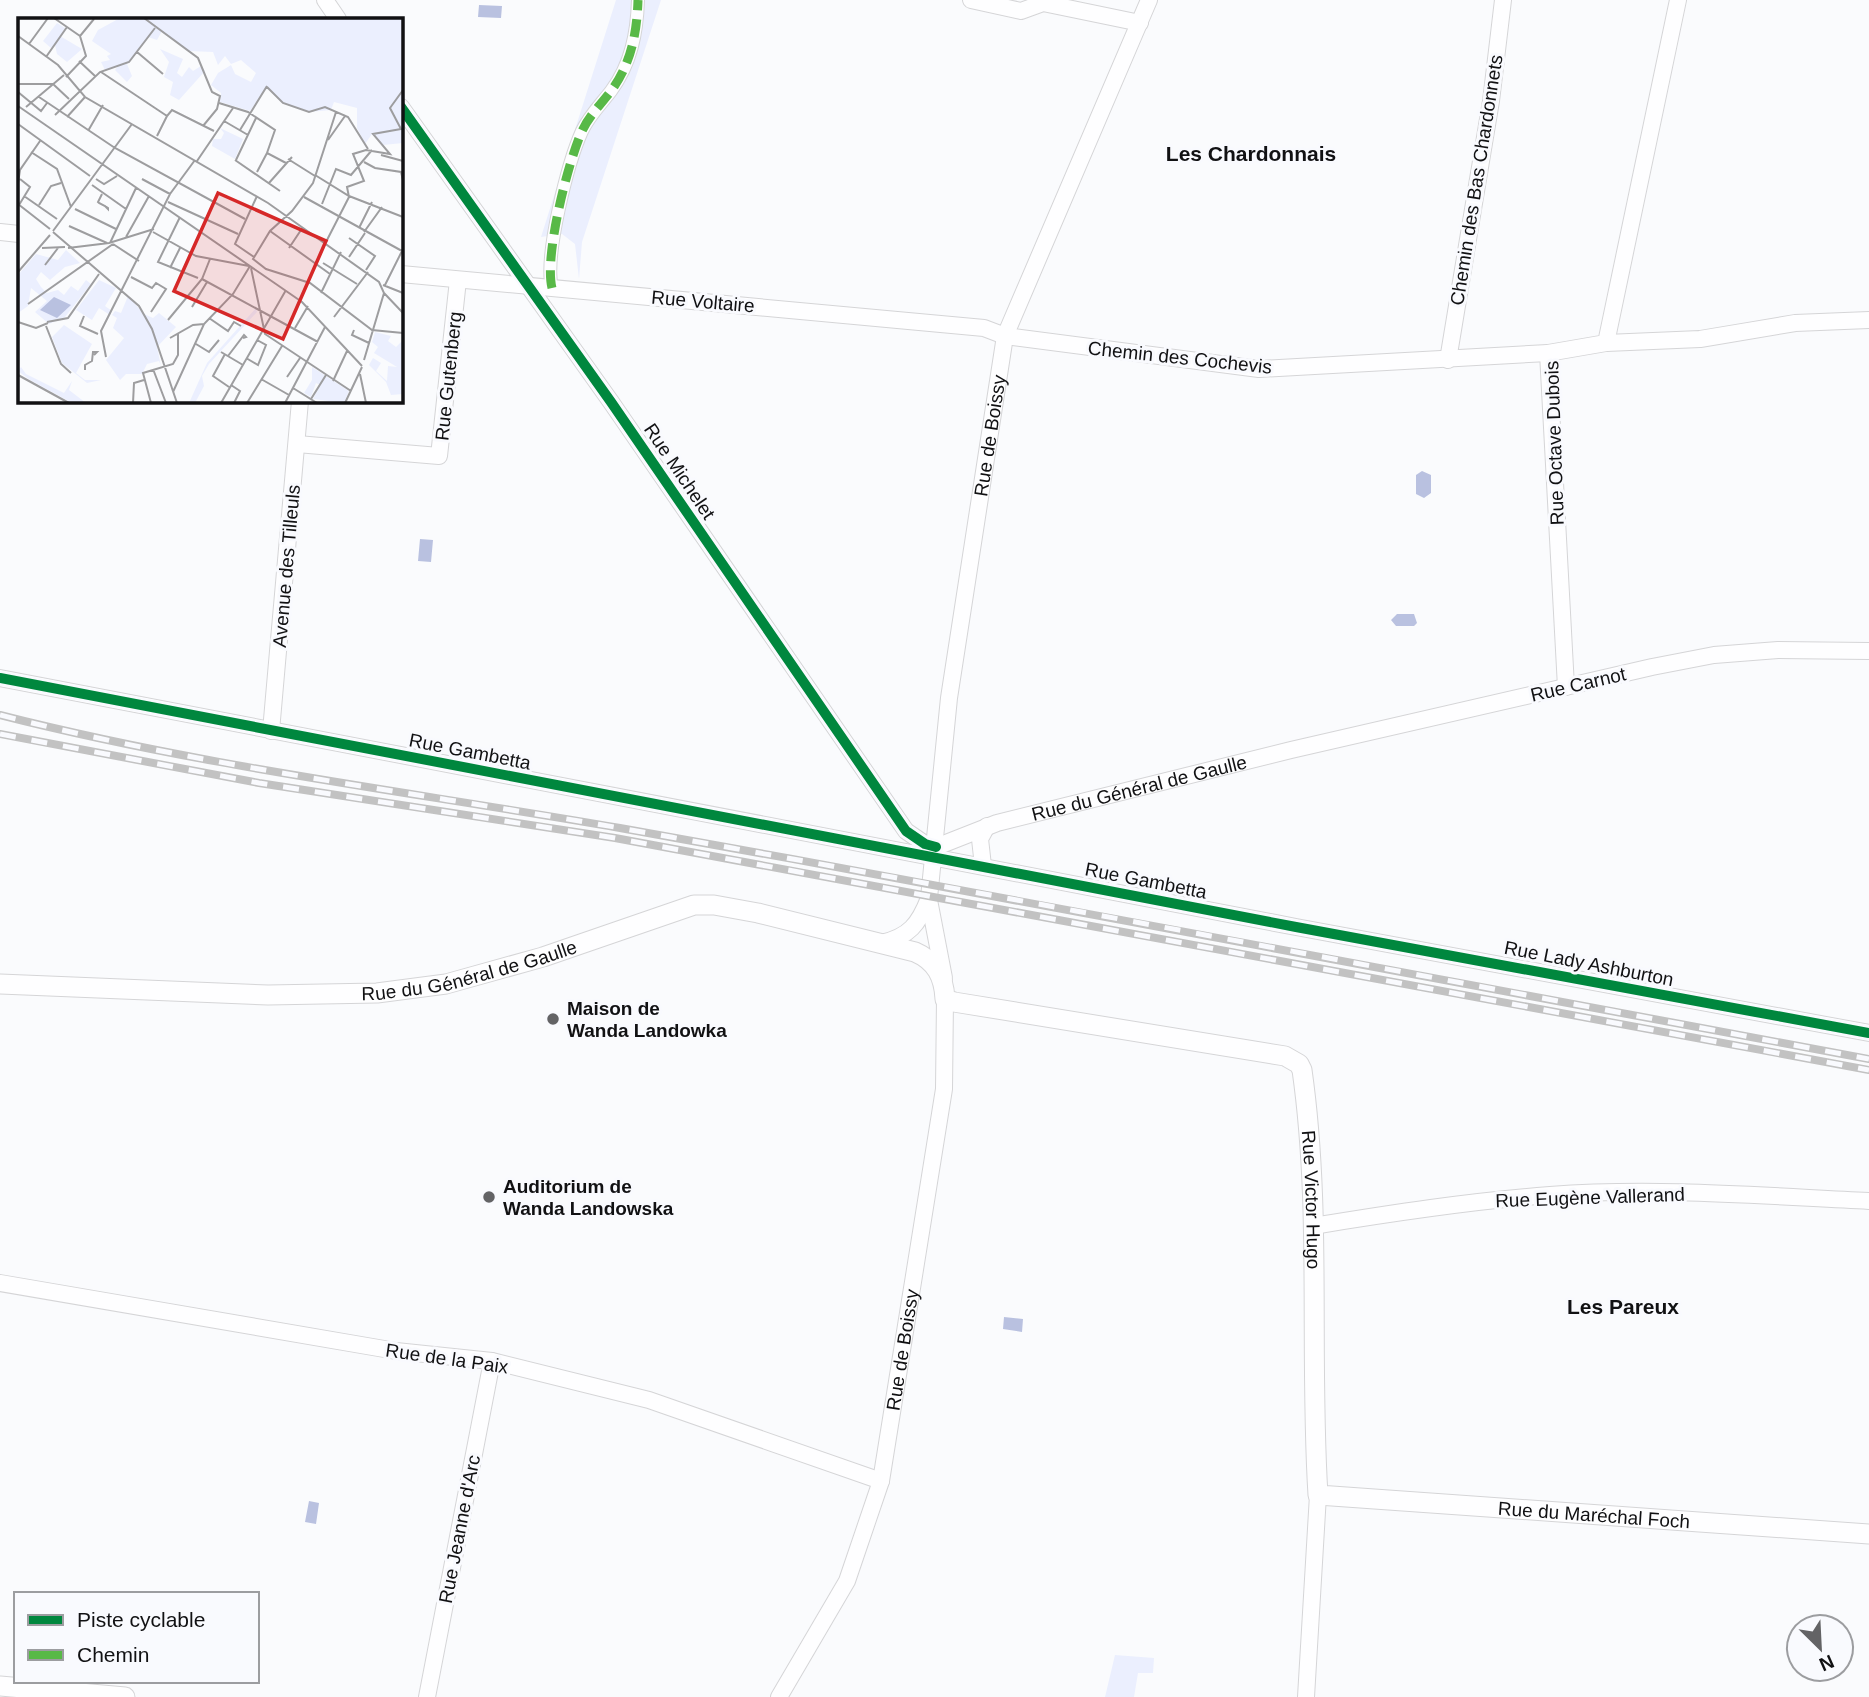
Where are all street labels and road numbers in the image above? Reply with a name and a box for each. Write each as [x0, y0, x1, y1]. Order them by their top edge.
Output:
street label: Chemin des Bas Chardonnets [1446, 53, 1507, 307]
street label: Rue Voltaire [650, 287, 755, 316]
street label: Rue Gutenberg [431, 310, 466, 442]
street label: Chemin des Cochevis [1087, 337, 1273, 378]
street label: Rue Octave Dubois [1541, 360, 1568, 526]
street label: Rue de Boissy [970, 373, 1010, 498]
street label: Rue Michelet [640, 419, 720, 524]
street label: Avenue des Tilleuls [269, 484, 304, 648]
street label: Rue Carnot [1528, 663, 1629, 706]
street label: Rue Gambetta [407, 729, 533, 774]
street label: Rue du Général de Gaulle [1029, 751, 1249, 825]
street label: Rue Gambetta [1083, 858, 1209, 903]
street label: Rue du Général de Gaulle [361, 936, 580, 1004]
street label: Rue Lady Ashburton [1502, 937, 1675, 990]
street label: Rue Victor Hugo [1298, 1130, 1324, 1269]
street label: Rue Eugène Vallerand [1495, 1184, 1685, 1211]
street label: Rue de Boissy [882, 1287, 923, 1412]
street label: Rue de la Paix [384, 1339, 510, 1378]
street label: Rue Jeanne d'Arc [435, 1453, 484, 1605]
street label: Rue du Maréchal Foch [1497, 1498, 1691, 1532]

